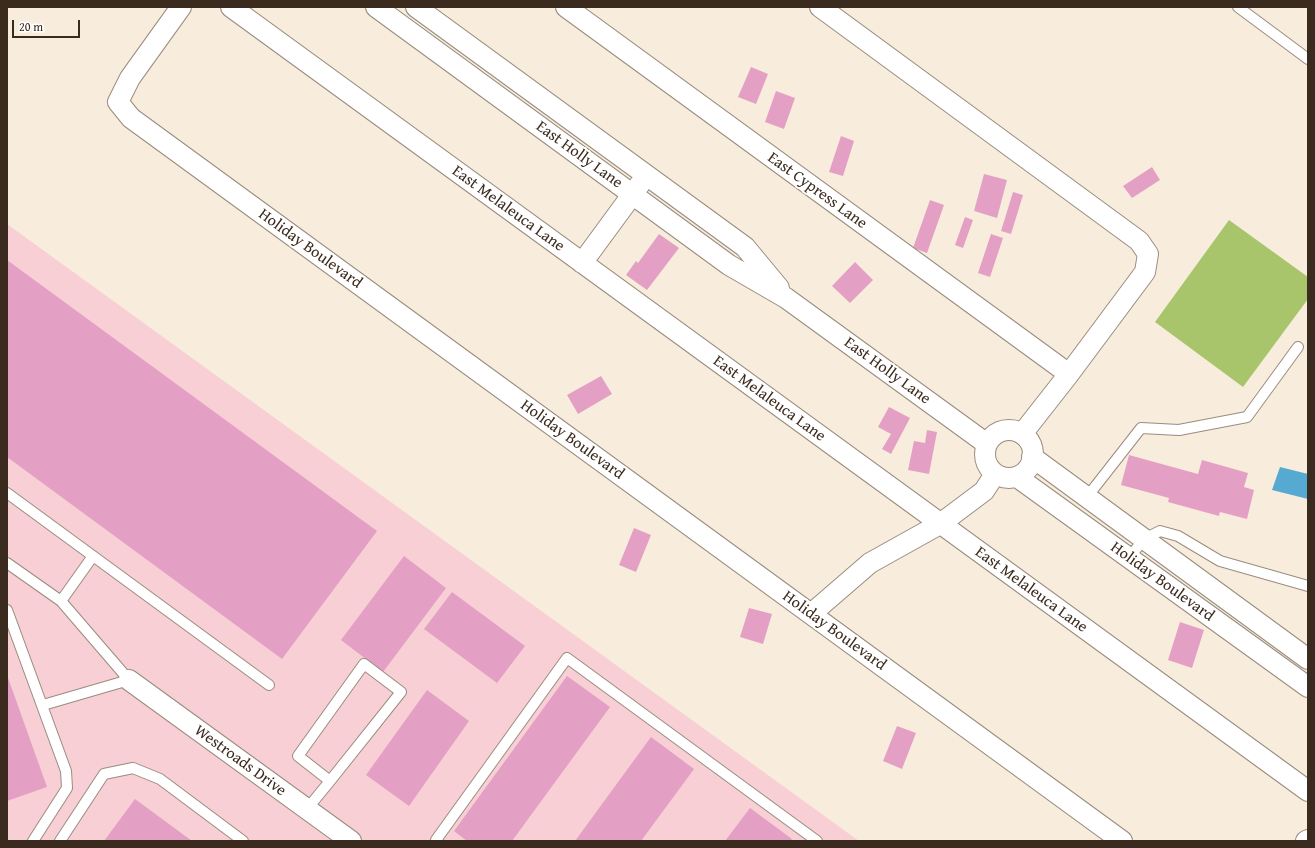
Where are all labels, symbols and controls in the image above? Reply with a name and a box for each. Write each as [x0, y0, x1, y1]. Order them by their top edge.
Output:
scale bar [14, 12, 82, 38]
text: 20 m [19, 18, 43, 35]
street label: East Holly Lane [532, 117, 626, 193]
street label: East Cypress Lane [763, 148, 871, 234]
street label: East Melaleuca Lane [448, 162, 568, 256]
street label: Holiday Boulevard [254, 205, 366, 293]
street label: East Holly Lane [840, 333, 934, 409]
street label: East Melaleuca Lane [709, 352, 829, 446]
street label: Holiday Boulevard [516, 396, 628, 484]
street label: Holiday Boulevard [1106, 538, 1218, 626]
street label: East Melaleuca Lane [971, 543, 1091, 637]
street label: Holiday Boulevard [778, 587, 890, 675]
street label: Westroads Drive [190, 721, 290, 801]

